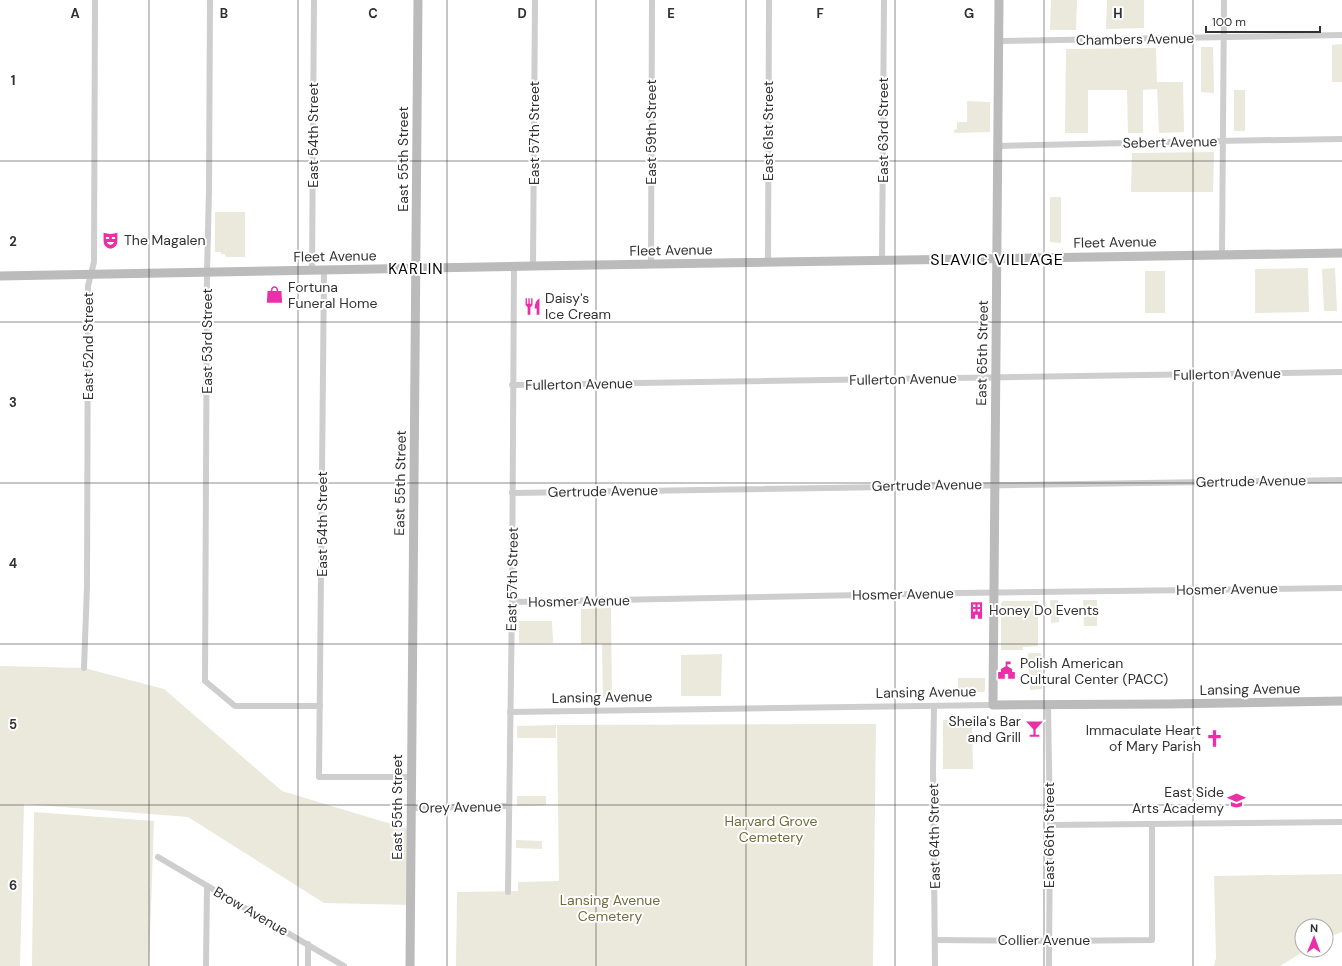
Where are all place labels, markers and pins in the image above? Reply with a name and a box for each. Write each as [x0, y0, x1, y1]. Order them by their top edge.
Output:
theatre icon: The Magalen [101, 230, 121, 250]
place label: The Magalen [124, 231, 206, 249]
place label: Fortuna Funeral Home [288, 278, 377, 312]
shop icon: Fortuna Funeral Home [265, 285, 285, 305]
place label: Daisy's Ice Cream [545, 289, 611, 323]
restaurant icon: Daisy's Ice Cream [522, 296, 542, 316]
building icon: Honey Do Events [966, 600, 986, 620]
place label: Honey Do Events [989, 601, 1099, 619]
place label: Polish American Cultural Center (PACC) [1020, 654, 1168, 688]
public building icon: Polish American Cultural Center (PACC) [997, 661, 1017, 681]
place label: Sheila's Bar and Grill [949, 712, 1021, 746]
bar icon: Sheila's Bar and Grill [1024, 719, 1044, 739]
place label: Immaculate Heart of Mary Parish [1086, 721, 1201, 755]
church icon: Immaculate Heart of Mary Parish [1204, 728, 1224, 748]
place label: East Side Arts Academy [1132, 783, 1224, 817]
school or university icon: East Side Arts Academy [1227, 790, 1247, 810]

